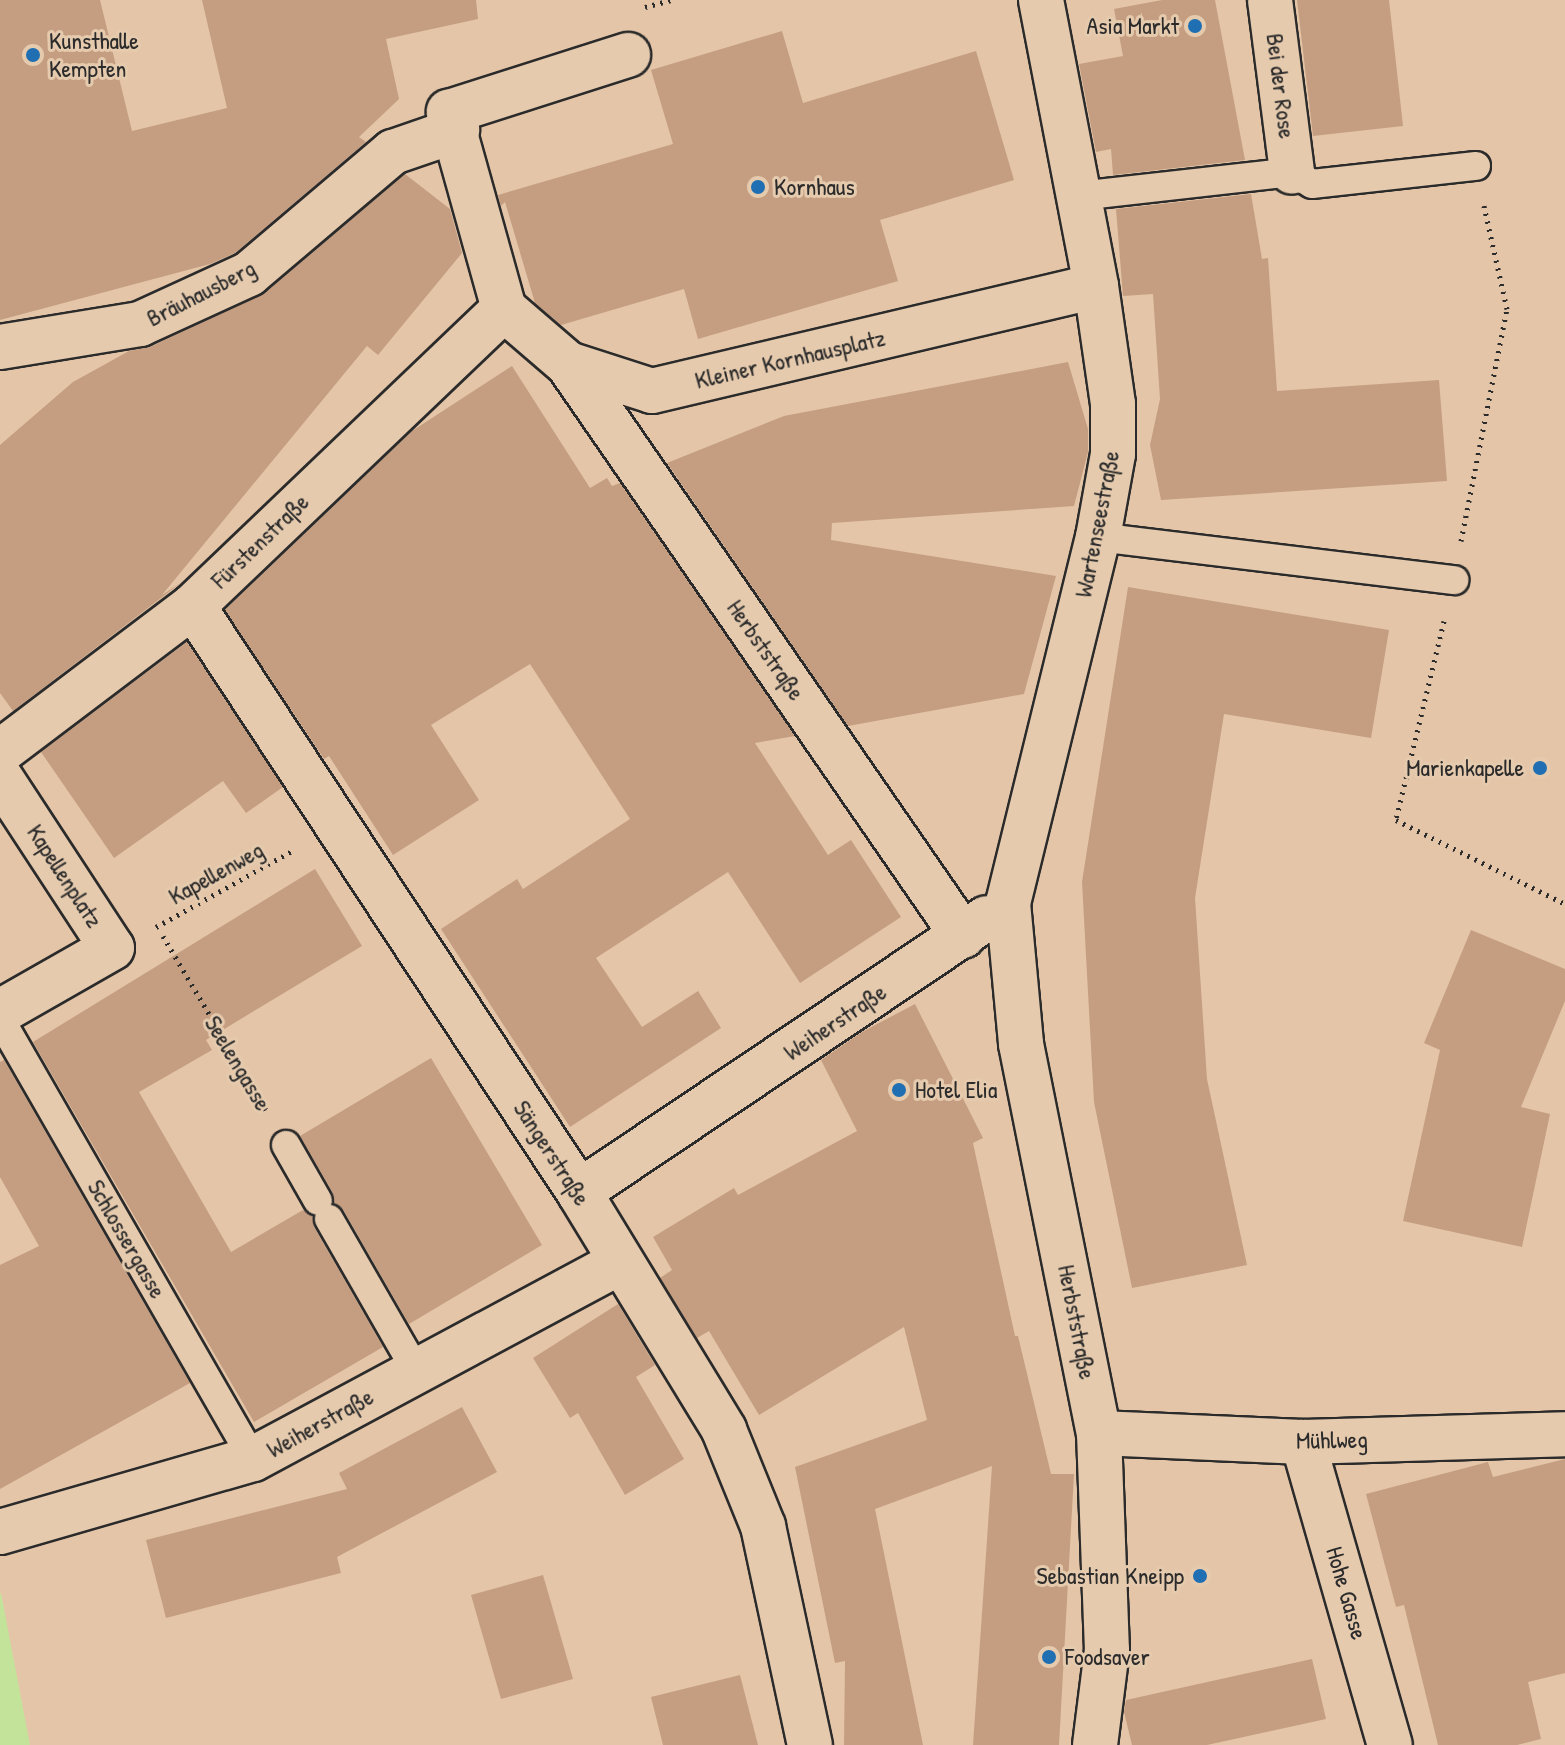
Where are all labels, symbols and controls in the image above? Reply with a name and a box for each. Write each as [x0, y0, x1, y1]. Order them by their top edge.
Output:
place label: Asia Markt [1087, 12, 1179, 40]
marker: Asia Markt [1186, 17, 1204, 35]
place label: Kunsthalle Kempten [49, 27, 139, 83]
street label: Bei der Rose [1260, 32, 1302, 140]
marker: Kunsthalle Kempten [24, 46, 42, 64]
place label: Kornhaus [774, 173, 855, 201]
marker: Kornhaus [749, 178, 767, 196]
street label: Bräuhausberg [142, 253, 260, 333]
street label: Kleiner Kornhausplatz [692, 323, 888, 395]
street label: Wartenseestraße [1069, 448, 1125, 600]
street label: Fürstenstraße [205, 488, 315, 594]
street label: Herbststraße [721, 594, 811, 706]
place label: Marienkapelle [1406, 754, 1524, 782]
marker: Marienkapelle [1531, 759, 1549, 777]
street label: Kapellenplatz [21, 819, 109, 933]
street label: Kapellenweg [164, 835, 268, 911]
street label: Weiherstraße [778, 977, 892, 1067]
street label: Seelengasse [199, 1011, 277, 1115]
place label: Hotel Elia [915, 1076, 997, 1104]
marker: Hotel Elia [890, 1081, 908, 1099]
street label: Sängerstraße [507, 1095, 597, 1211]
street label: Schlossergasse [82, 1175, 172, 1303]
street label: Herbststraße [1052, 1262, 1102, 1382]
street label: Weiherstraße [262, 1382, 378, 1464]
street label: Mühlweg [1296, 1425, 1368, 1455]
street label: Hohe Gasse [1320, 1543, 1374, 1643]
place label: Sebastian Kneipp [1037, 1562, 1184, 1590]
marker: Sebastian Kneipp [1191, 1567, 1209, 1585]
place label: Foodsaver [1065, 1643, 1150, 1671]
marker: Foodsaver [1040, 1648, 1058, 1666]

